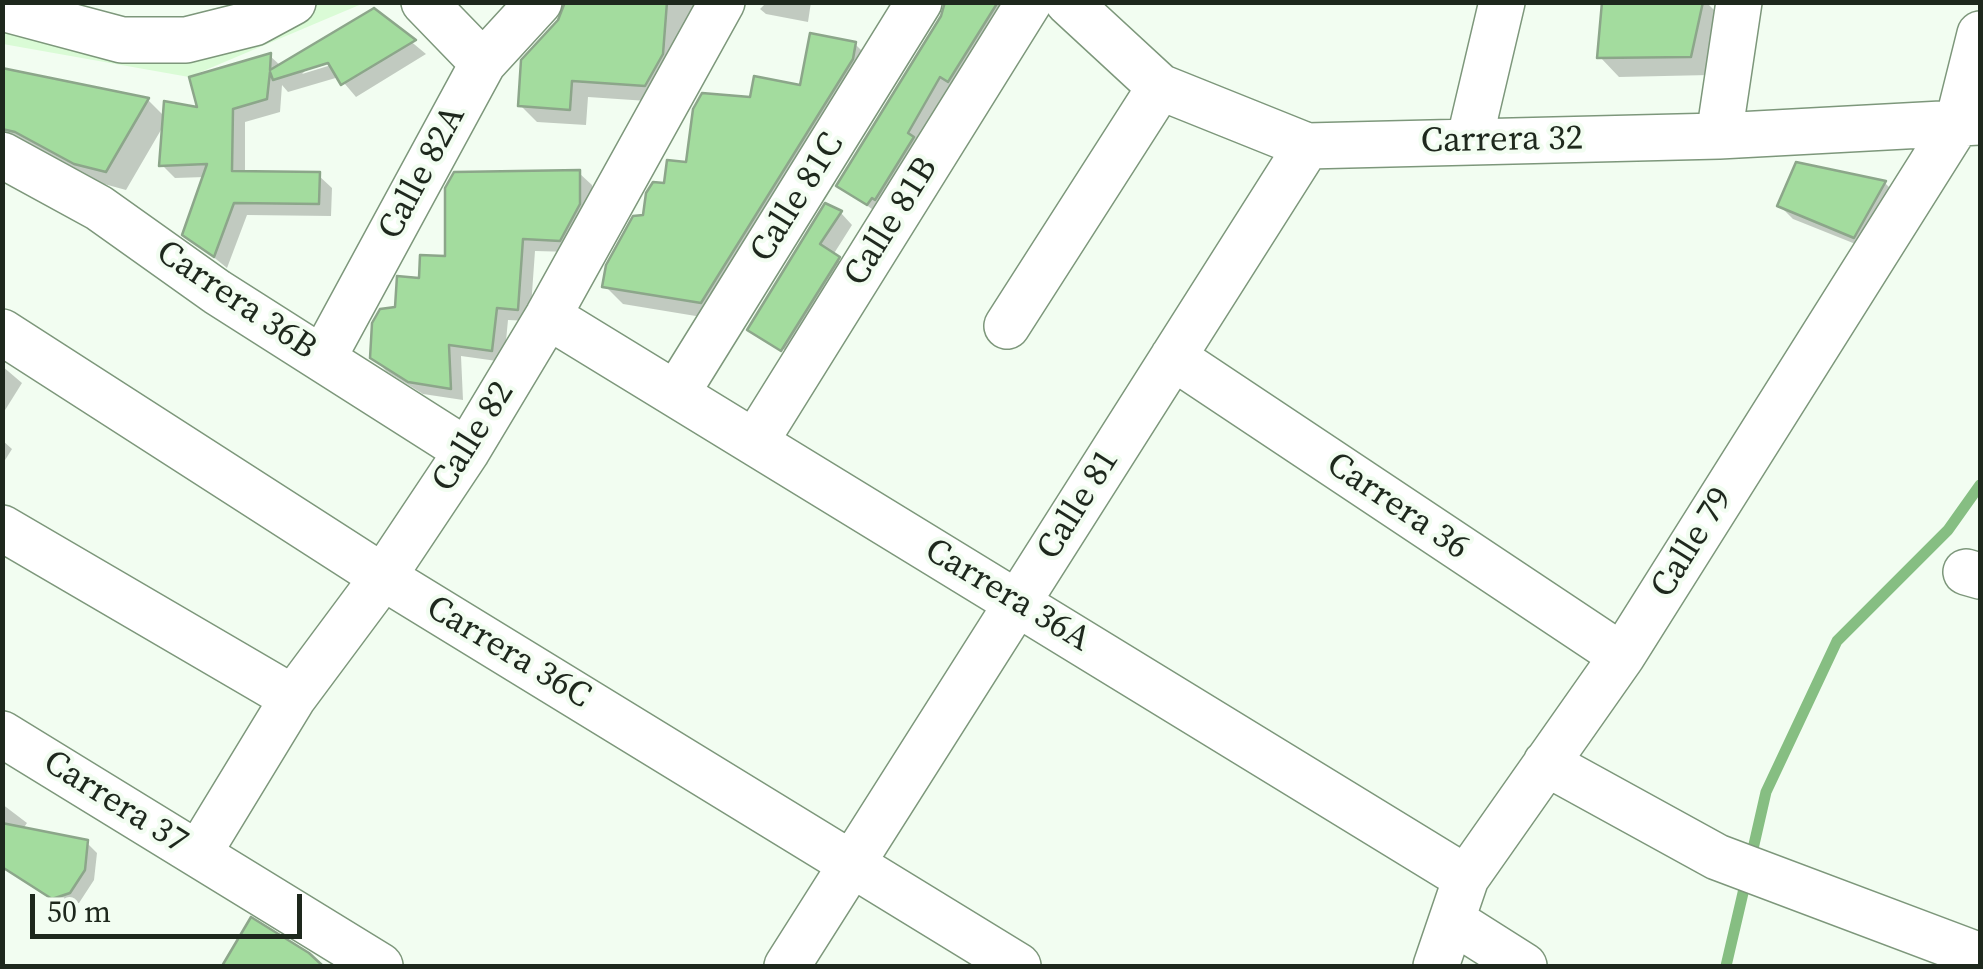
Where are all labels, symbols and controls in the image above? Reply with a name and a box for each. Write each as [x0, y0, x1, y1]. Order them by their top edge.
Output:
street label: Calle 82A [370, 99, 476, 247]
street label: Carrera 32 [1421, 119, 1583, 163]
street label: Calle 81C [742, 126, 854, 270]
street label: Calle 81B [836, 150, 948, 294]
street label: Carrera 36B [148, 232, 324, 370]
street label: Calle 82 [424, 374, 524, 500]
street label: Calle 81 [1029, 442, 1129, 568]
street label: Carrera 36 [1318, 444, 1476, 570]
street label: Calle 79 [1643, 480, 1743, 606]
street label: Carrera 36A [917, 530, 1097, 662]
street label: Carrera 36C [418, 588, 598, 718]
street label: Carrera 37 [35, 742, 195, 864]
scale bar [35, 874, 308, 936]
text: 50 m [47, 891, 111, 932]

